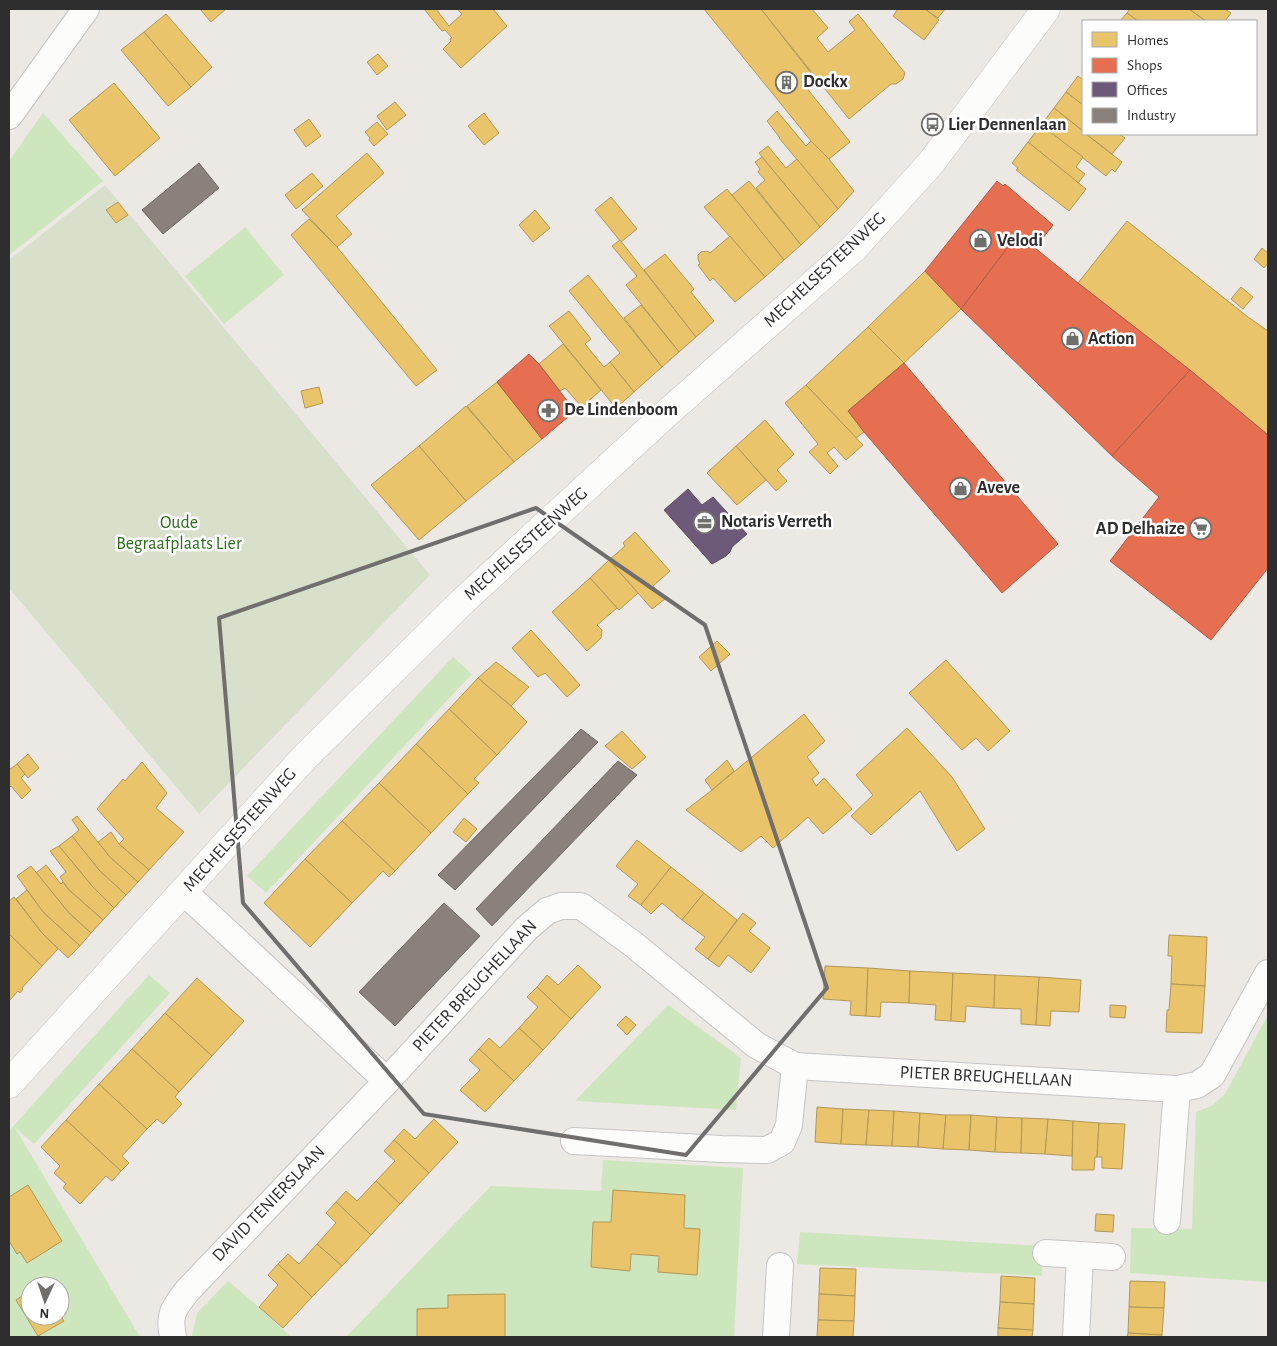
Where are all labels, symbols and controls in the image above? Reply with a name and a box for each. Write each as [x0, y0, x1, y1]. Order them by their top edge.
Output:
legend [1082, 20, 1257, 135]
text: Homes [1127, 33, 1169, 48]
text: Shops [1127, 58, 1162, 73]
building icon: Dockx [775, 70, 799, 94]
place label: Dockx [803, 73, 848, 91]
text: Offices [1127, 83, 1168, 98]
text: Industry [1127, 108, 1176, 123]
bus stop icon: Lier Dennenlaan [920, 113, 944, 137]
place label: Lier Dennenlaan [948, 116, 1067, 134]
street label: MECHELSESTEENWEG [761, 209, 889, 331]
shop icon: Velodi [969, 229, 993, 253]
place label: Velodi [997, 232, 1043, 250]
shop icon: Action [1060, 327, 1084, 351]
place label: Action [1088, 330, 1135, 348]
pharmacy icon: De Lindenboom [536, 398, 560, 422]
place label: De Lindenboom [564, 401, 678, 419]
shop icon: Aveve [949, 476, 973, 500]
place label: Aveve [977, 479, 1020, 497]
street label: MECHELSESTEENWEG [461, 484, 591, 604]
office icon: Notaris Verreth [693, 510, 717, 534]
place label: Notaris Verreth [721, 513, 832, 531]
park label: Oude Begraafplaats Lier [116, 514, 242, 553]
supermarket icon: AD Delhaize [1189, 517, 1213, 541]
place label: AD Delhaize [1096, 520, 1185, 538]
street label: MECHELSESTEENWEG [180, 765, 300, 895]
street label: PIETER BREUGHELLAAN [409, 917, 541, 1055]
street label: PIETER BREUGHELLAAN [899, 1063, 1073, 1091]
street label: DAVID TENIERSLAAN [209, 1143, 329, 1265]
north arrow [20, 1276, 70, 1326]
text: N [39, 1306, 50, 1320]

